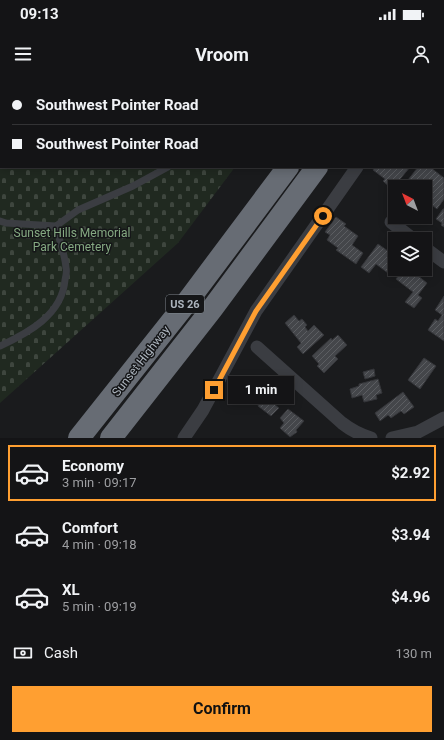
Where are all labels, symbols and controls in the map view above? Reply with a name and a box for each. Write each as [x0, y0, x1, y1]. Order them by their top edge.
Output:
text: 09:13 [20, 5, 59, 23]
icon: menu [12, 43, 34, 65]
icon: person [410, 43, 432, 65]
text: Vroom [195, 44, 249, 65]
text: Southwest Pointer Road [36, 96, 199, 114]
text: Southwest Pointer Road [36, 135, 199, 153]
north arrow [388, 180, 432, 224]
map controls [388, 180, 432, 276]
route start [314, 207, 332, 225]
park label: Sunset Hills Memorial Park Cemetery [14, 226, 130, 254]
button: layers [388, 232, 432, 276]
road number: US 26 [166, 295, 204, 313]
street label: Sunset Highway [109, 323, 173, 399]
callout: 1 min [228, 376, 294, 404]
route end [205, 381, 223, 399]
text: 1 min [245, 382, 277, 397]
icon: car [14, 455, 50, 491]
text: Economy [62, 457, 124, 475]
text: $2.92 [391, 464, 430, 482]
text: 3 min · 09:17 [62, 475, 137, 490]
icon: car [14, 517, 50, 553]
text: Comfort [62, 519, 118, 537]
text: $3.94 [391, 526, 430, 544]
text: 4 min · 09:18 [62, 537, 137, 552]
icon: car [14, 579, 50, 615]
text: XL [62, 581, 80, 599]
text: $4.96 [391, 588, 430, 606]
text: 5 min · 09:19 [62, 599, 137, 614]
icon: cash [12, 642, 34, 664]
text: Cash [44, 644, 78, 662]
text: 130 m [395, 646, 432, 661]
button: Confirm [12, 686, 432, 732]

